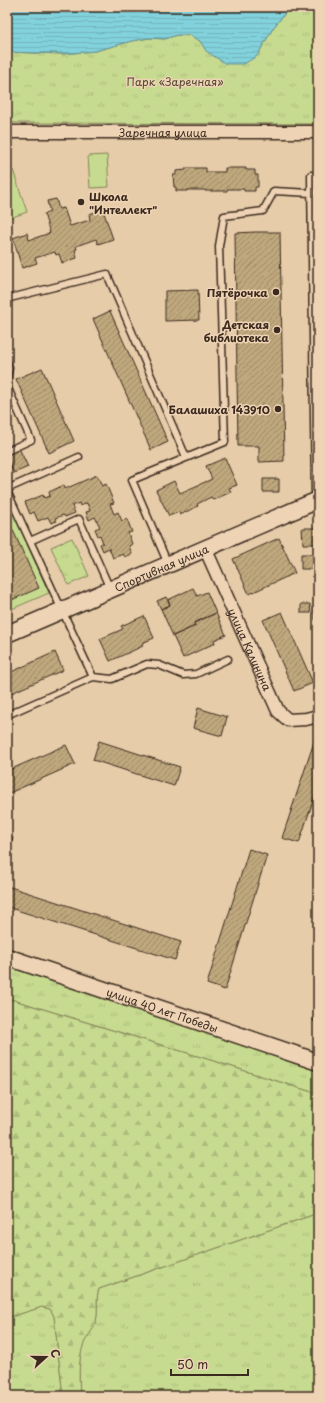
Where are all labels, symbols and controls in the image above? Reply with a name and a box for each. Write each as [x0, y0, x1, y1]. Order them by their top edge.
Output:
park label: Парк «Заречная» [127, 73, 223, 90]
street label: Заречная улица [119, 124, 207, 141]
place label: Школа "Интеллект" [89, 188, 157, 218]
marker: Школа "Интеллект" [76, 197, 86, 207]
place label: Пятёрочка [207, 284, 268, 301]
marker: Пятёрочка [271, 287, 281, 297]
place label: Детская библиотека [204, 316, 270, 346]
marker: Детская библиотека [272, 325, 282, 335]
place label: Балашиха 143910 [169, 401, 270, 418]
marker: Балашиха 143910 [273, 404, 283, 414]
street label: Спортивная улица [111, 540, 211, 595]
street label: улица Калинина [224, 605, 276, 693]
street label: улица 40 лет Победы [104, 983, 220, 1036]
north arrow [26, 1337, 66, 1377]
text: С [46, 1346, 65, 1360]
scale bar [171, 1351, 248, 1377]
text: 50 m [177, 1355, 208, 1373]

